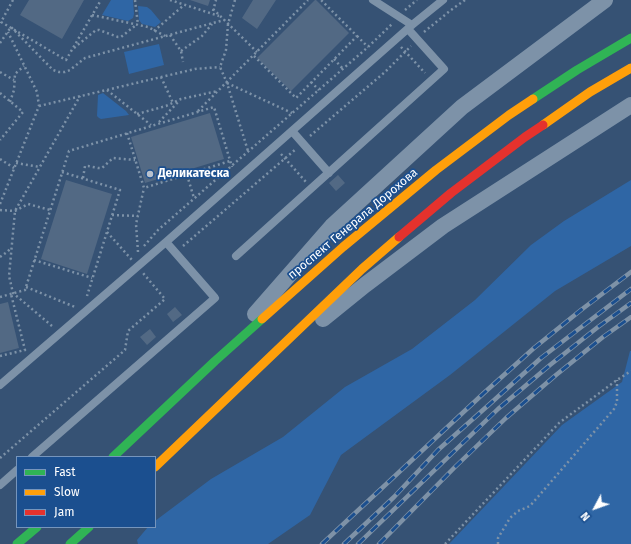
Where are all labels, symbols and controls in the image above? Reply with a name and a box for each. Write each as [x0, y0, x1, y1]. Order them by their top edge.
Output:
street label: проспект Генерала Дорохова [285, 165, 421, 283]
place label: Деликатеска [158, 167, 229, 181]
marker: Деликатеска [145, 169, 155, 179]
legend [16, 456, 156, 528]
text: Fast [54, 465, 76, 479]
text: Slow [54, 485, 80, 499]
north arrow [575, 488, 615, 528]
text: Jam [54, 505, 74, 519]
text: N [578, 509, 593, 523]

